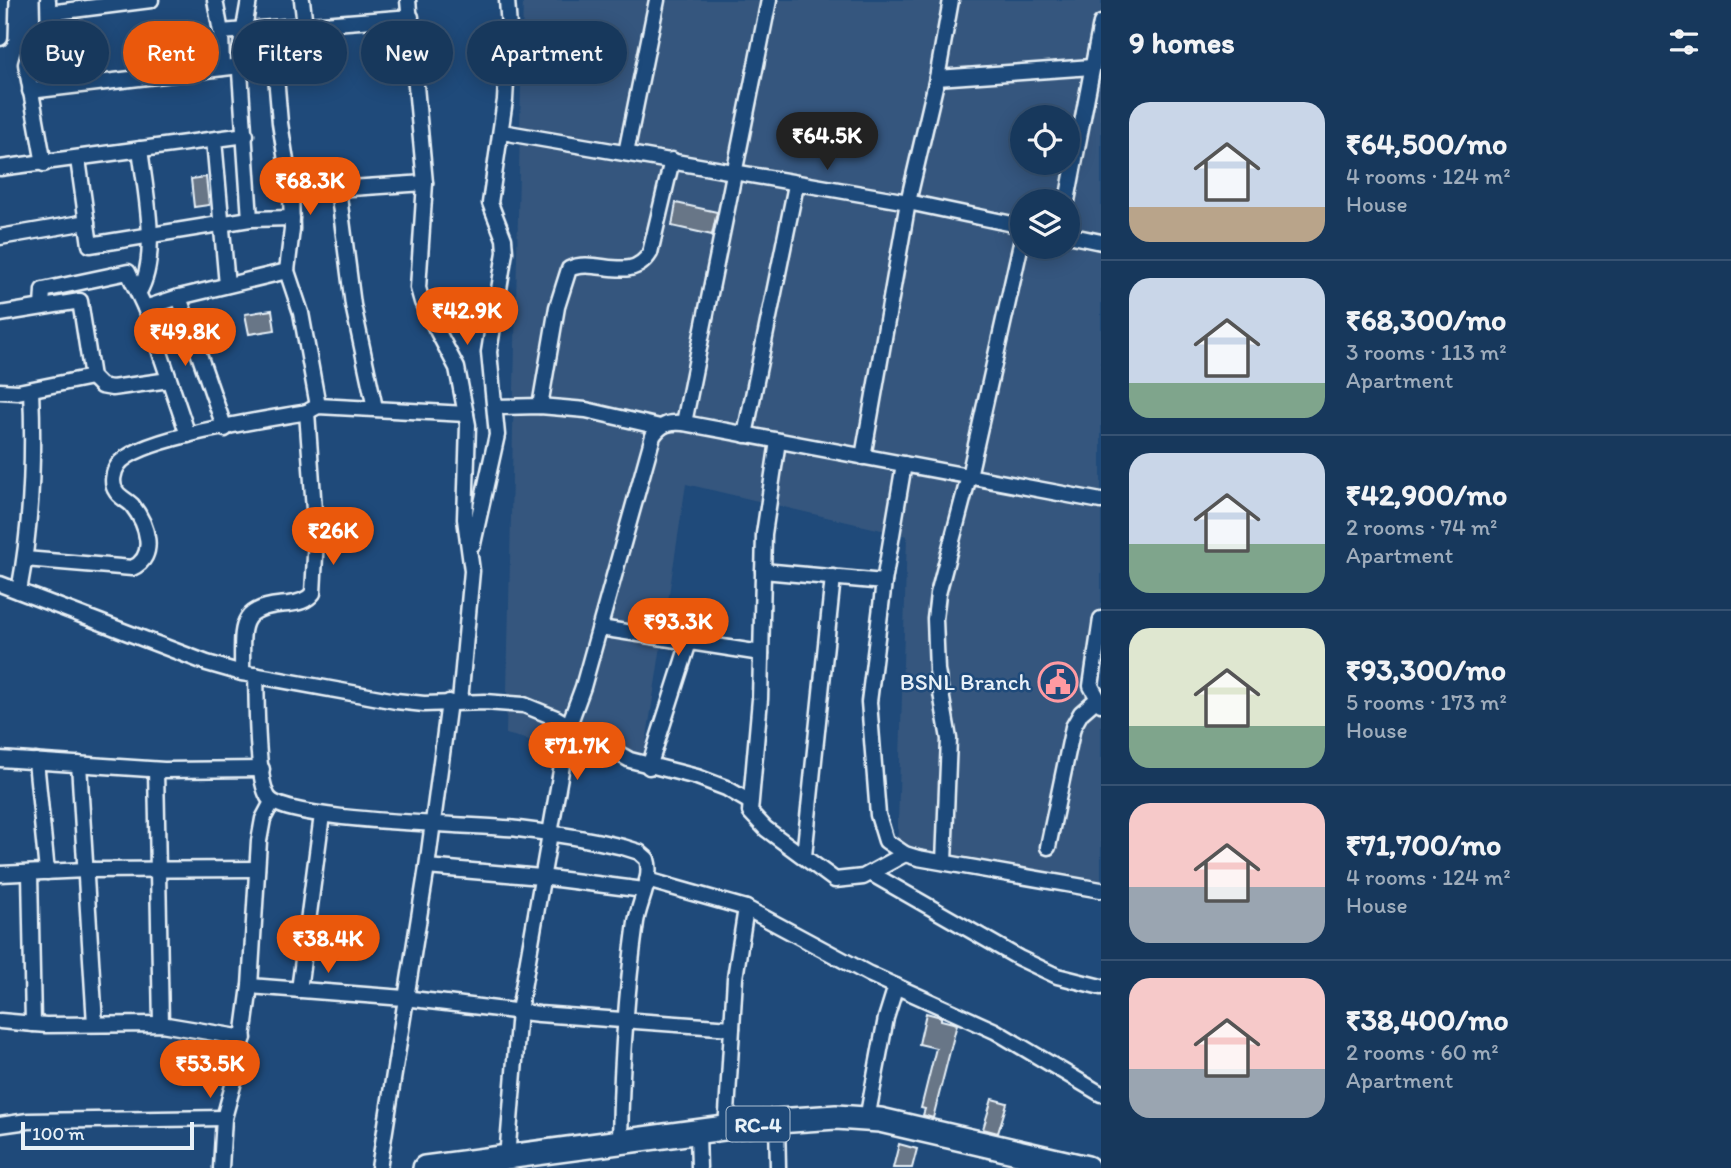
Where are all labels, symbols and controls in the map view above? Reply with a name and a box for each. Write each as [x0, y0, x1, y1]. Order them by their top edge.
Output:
chip: Buy [21, 21, 109, 84]
chip: Rent [123, 21, 219, 84]
chip: Filters [233, 21, 347, 84]
chip: New [361, 21, 453, 84]
chip: Apartment [467, 21, 627, 84]
icon: filters [1665, 23, 1703, 61]
text: 9 homes [1129, 24, 1235, 61]
map controls [1010, 105, 1080, 259]
button: locate [1010, 105, 1080, 175]
pin: ₹64.5K [770, 113, 884, 172]
text: ₹64.5K [792, 121, 862, 149]
text: ₹64,500/mo [1346, 125, 1507, 162]
icon: home [1185, 130, 1269, 214]
pin: ₹68.3K [253, 158, 367, 217]
text: 4 rooms · 124 m² [1346, 162, 1511, 190]
text: ₹68.3K [276, 166, 344, 194]
button: layers [1010, 189, 1080, 259]
text: House [1346, 190, 1408, 218]
pin: ₹42.9K [410, 288, 524, 347]
text: ₹42.9K [432, 296, 502, 324]
text: ₹68,300/mo [1346, 301, 1506, 338]
icon: home [1185, 306, 1269, 390]
pin: ₹49.8K [128, 308, 242, 368]
text: ₹49.8K [150, 317, 220, 345]
text: 3 rooms · 113 m² [1346, 338, 1507, 366]
text: Apartment [1346, 366, 1453, 394]
text: ₹42,900/mo [1346, 476, 1507, 513]
icon: home [1185, 481, 1269, 565]
pin: ₹26K [292, 508, 374, 567]
text: 2 rooms · 74 m² [1346, 513, 1498, 541]
text: ₹26K [308, 516, 358, 544]
text: Apartment [1346, 541, 1453, 569]
pin: ₹93.3K [621, 598, 735, 658]
text: ₹93.3K [644, 607, 712, 635]
text: ₹93,300/mo [1346, 651, 1506, 688]
icon: home [1185, 656, 1269, 740]
public building icon: BSNL Branch [1037, 661, 1079, 703]
place label: BSNL Branch [900, 668, 1032, 696]
text: 5 rooms · 173 m² [1346, 688, 1507, 716]
text: House [1346, 716, 1408, 744]
pin: ₹71.7K [520, 722, 634, 782]
text: ₹71.7K [544, 731, 610, 759]
text: ₹71,700/mo [1346, 826, 1501, 863]
icon: home [1185, 831, 1269, 915]
text: 4 rooms · 124 m² [1346, 863, 1511, 891]
text: House [1346, 891, 1408, 919]
pin: ₹38.4K [271, 916, 385, 975]
text: ₹38.4K [293, 924, 363, 952]
text: ₹38,400/mo [1346, 1001, 1509, 1038]
icon: home [1185, 1006, 1269, 1090]
text: 2 rooms · 60 m² [1346, 1038, 1499, 1066]
pin: ₹53.5K [153, 1040, 267, 1100]
text: ₹53.5K [176, 1049, 244, 1077]
text: Apartment [1346, 1066, 1453, 1094]
road number: RC-4 [726, 1106, 790, 1142]
scale bar [21, 1119, 194, 1151]
text: 100 m [32, 1122, 84, 1145]

